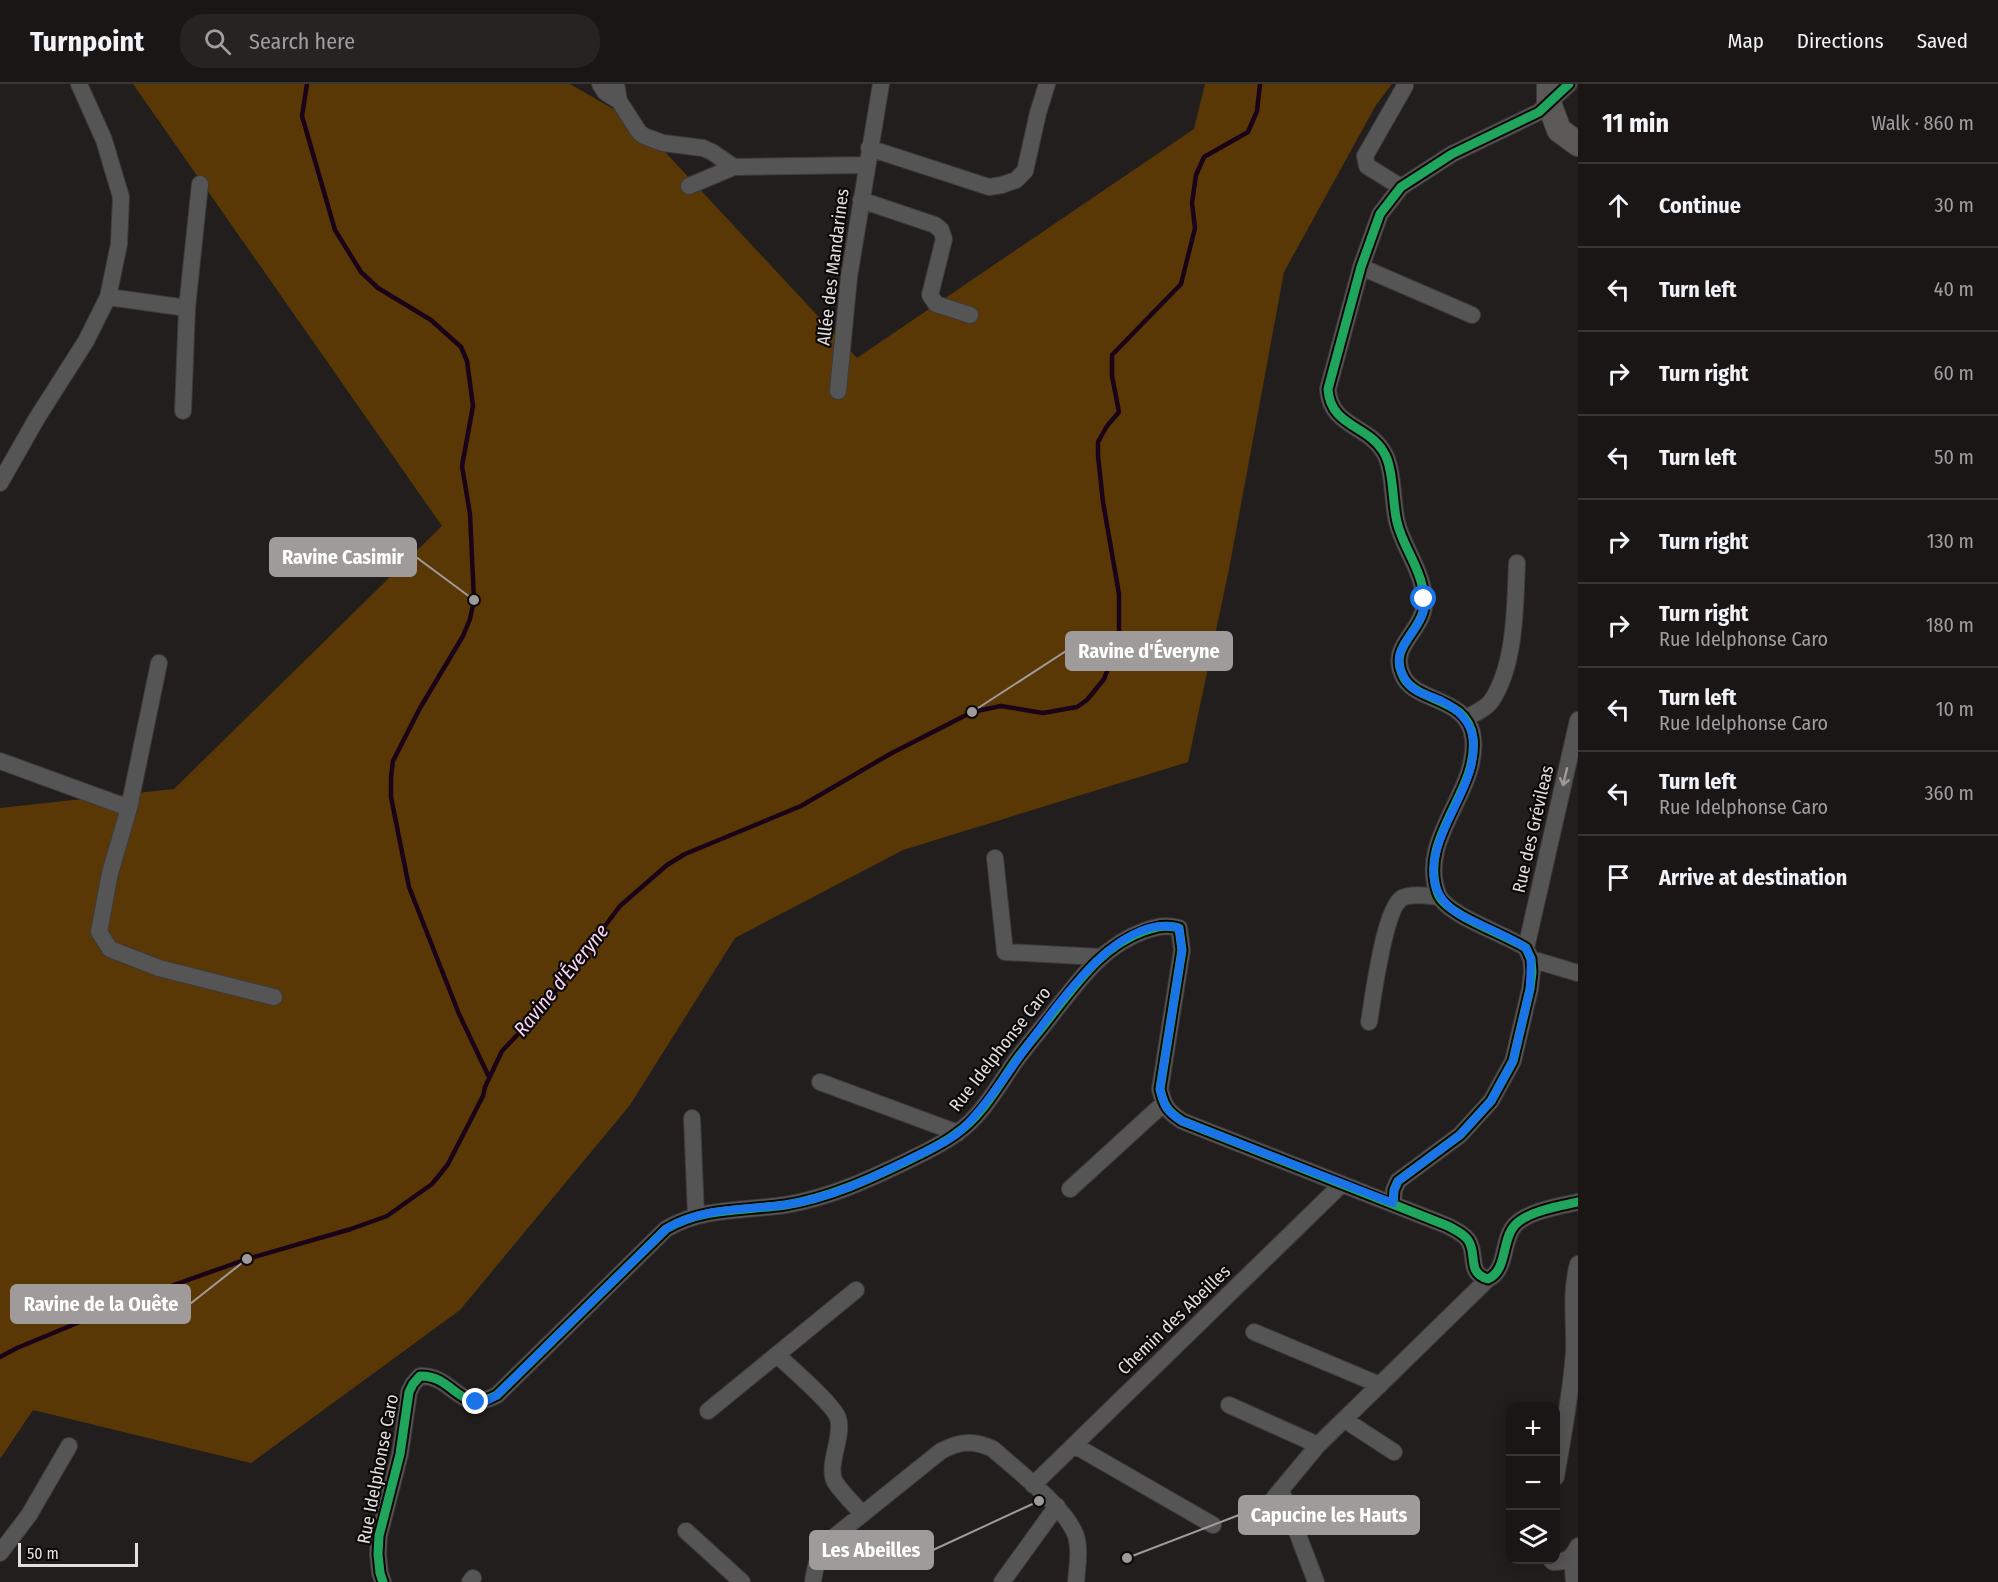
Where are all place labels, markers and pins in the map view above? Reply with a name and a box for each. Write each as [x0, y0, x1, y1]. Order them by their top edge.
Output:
callout: Ravine Casimir [270, 538, 416, 576]
callout: Ravine d'Éveryne [1066, 632, 1232, 670]
callout: Ravine de la Ouête [11, 1285, 190, 1323]
callout: Capucine les Hauts [1239, 1496, 1419, 1534]
callout: Les Abeilles [810, 1531, 933, 1569]

